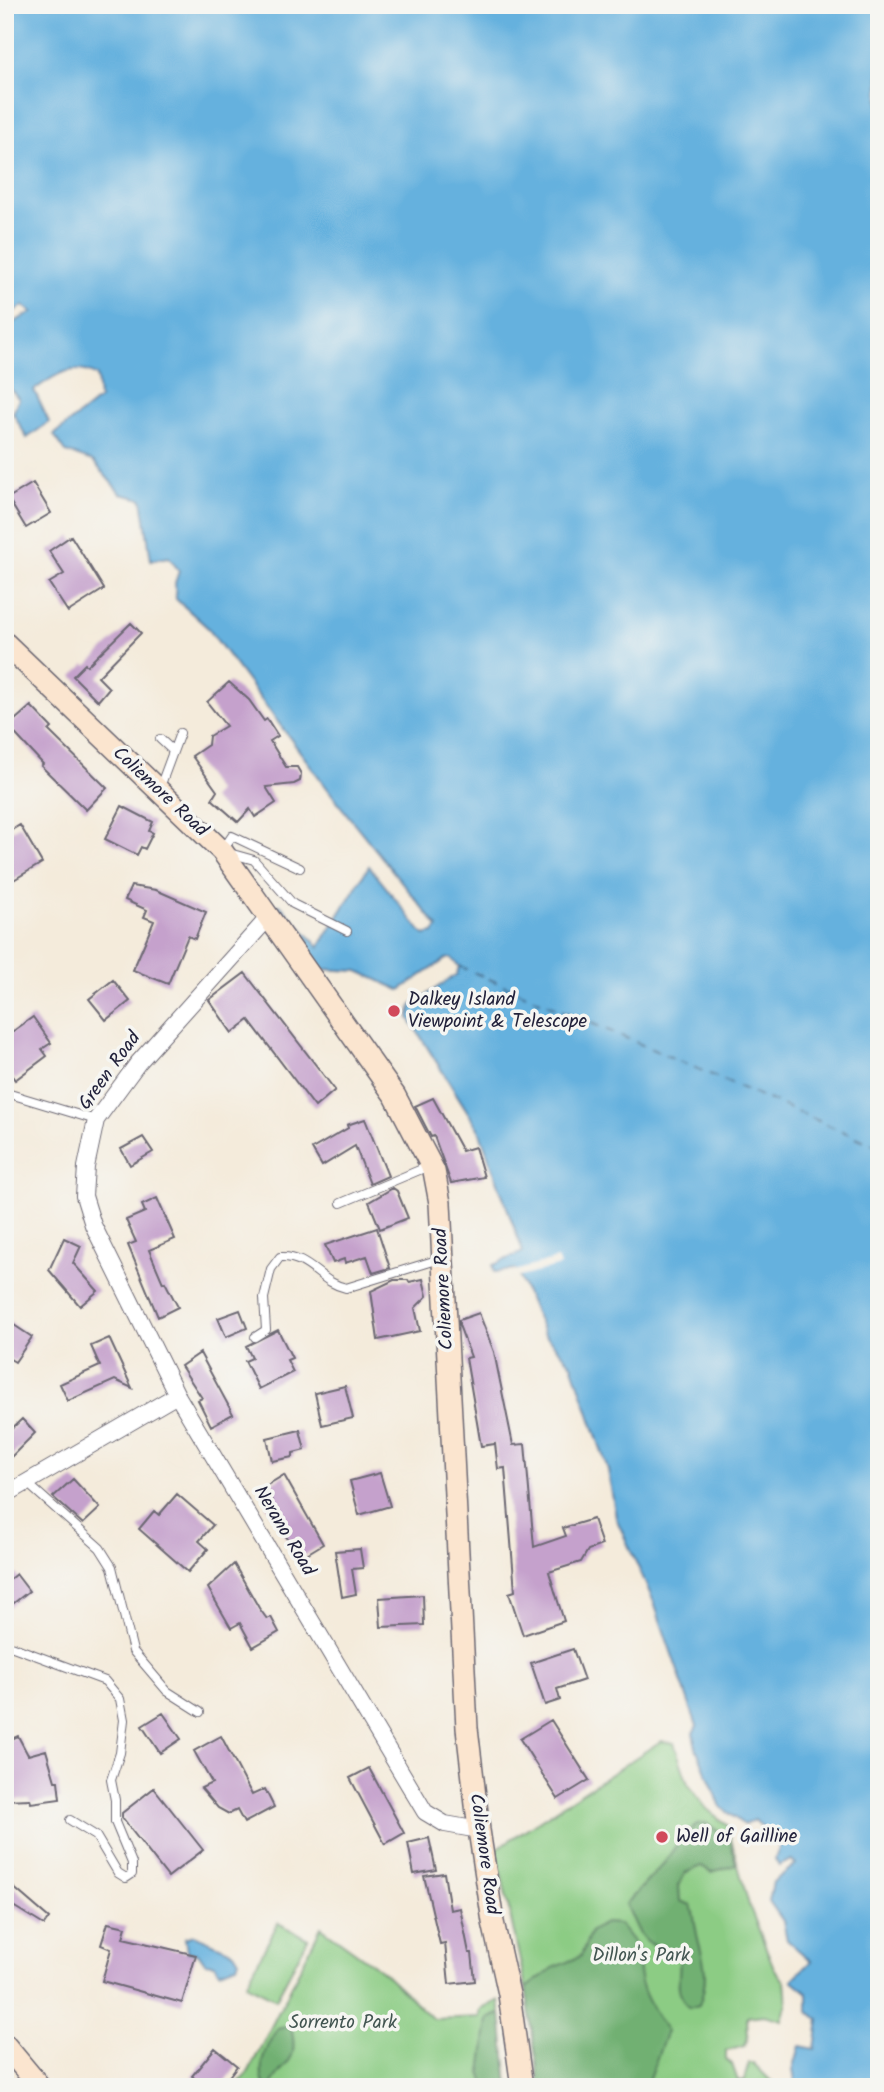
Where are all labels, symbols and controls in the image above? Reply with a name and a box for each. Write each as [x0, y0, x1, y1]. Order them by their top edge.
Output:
street label: Coliemore Road [105, 739, 215, 845]
place label: Dalkey Island Viewpoint & Telescope [408, 985, 587, 1037]
marker: Dalkey Island Viewpoint & Telescope [386, 1003, 402, 1019]
street label: Green Road [71, 1025, 149, 1117]
street label: Coliemore Road [426, 1227, 462, 1351]
street label: Nerano Road [245, 1480, 323, 1582]
street label: Coliemore Road [461, 1792, 507, 1917]
place label: Well of Gailline [676, 1822, 798, 1852]
marker: Well of Gailline [654, 1829, 670, 1845]
park label: Dillon's Park [592, 1941, 690, 1971]
park label: Sorrento Park [289, 2008, 397, 2038]

